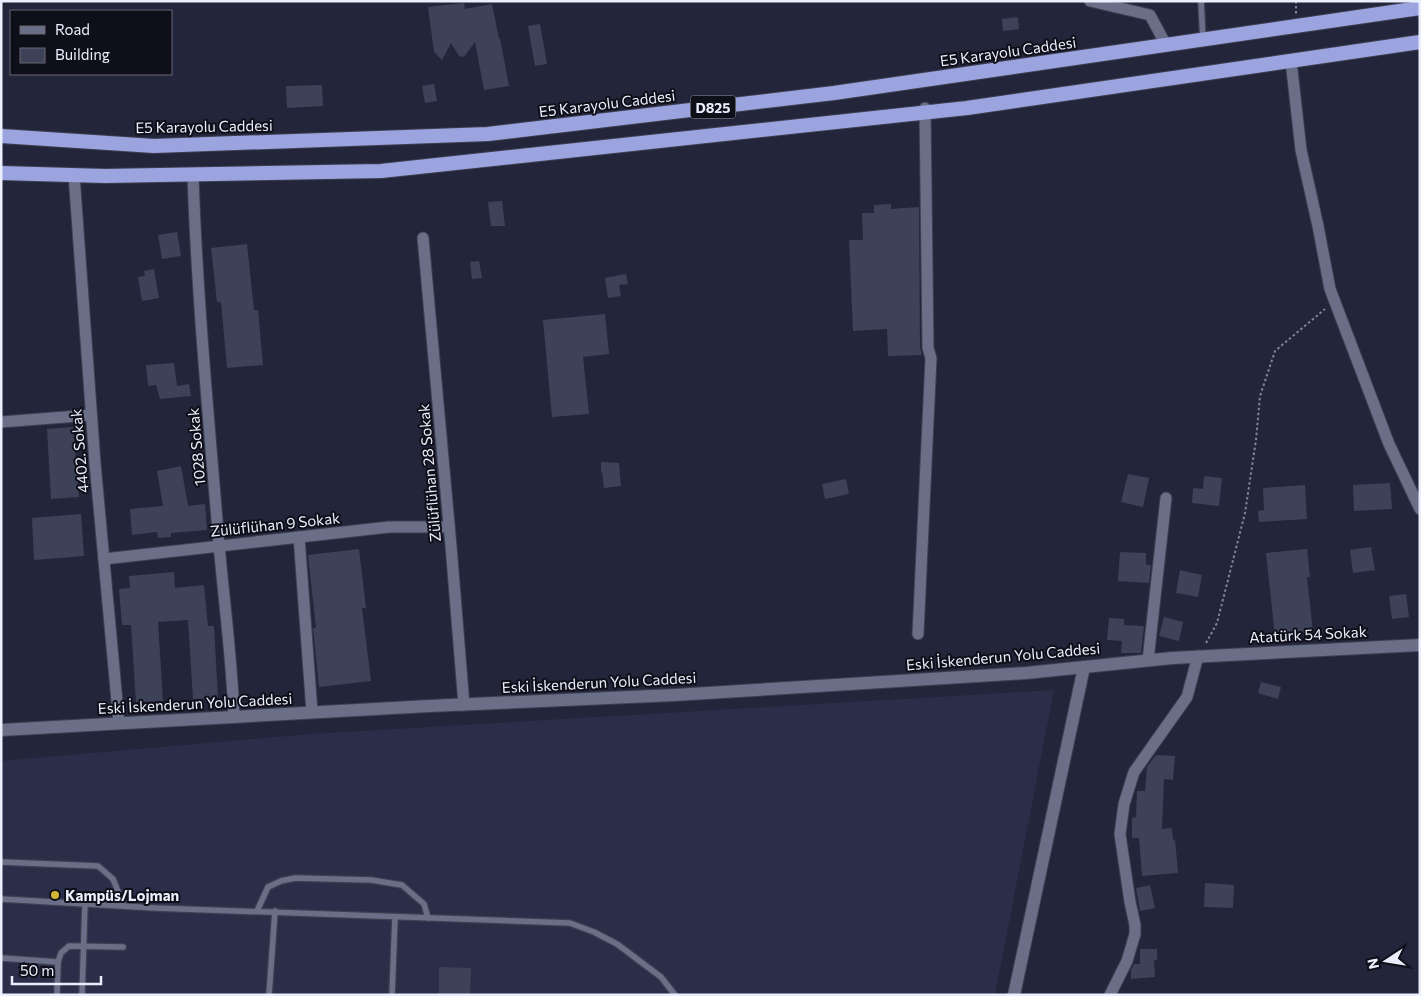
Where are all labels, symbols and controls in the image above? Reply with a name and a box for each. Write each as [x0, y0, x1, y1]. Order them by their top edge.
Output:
legend [10, 10, 172, 75]
text: Road [55, 20, 90, 38]
street label: E5 Karayolu Caddesi [939, 33, 1077, 69]
text: Building [55, 45, 110, 63]
street label: E5 Karayolu Caddesi [538, 86, 676, 120]
road number: D825 [690, 95, 736, 118]
street label: E5 Karayolu Caddesi [135, 116, 273, 136]
street label: Zülüflühan 28 Sokak [414, 403, 444, 543]
street label: 1028 Sokak [184, 407, 208, 487]
street label: 4402. Sokak [66, 408, 92, 494]
street label: Zülüflühan 9 Sokak [209, 508, 341, 540]
street label: Atatürk 54 Sokak [1249, 622, 1367, 646]
street label: Eski İskenderun Yolu Caddesi [905, 639, 1101, 673]
street label: Eski İskenderun Yolu Caddesi [501, 668, 697, 696]
street label: Eski İskenderun Yolu Caddesi [97, 689, 293, 717]
place label: Kampüs/Lojman [65, 886, 179, 904]
marker: Kampüs/Lojman [49, 889, 61, 901]
north arrow [1361, 936, 1411, 986]
scale bar [12, 954, 101, 986]
text: N [1363, 957, 1382, 971]
text: 50 m [20, 961, 54, 979]

